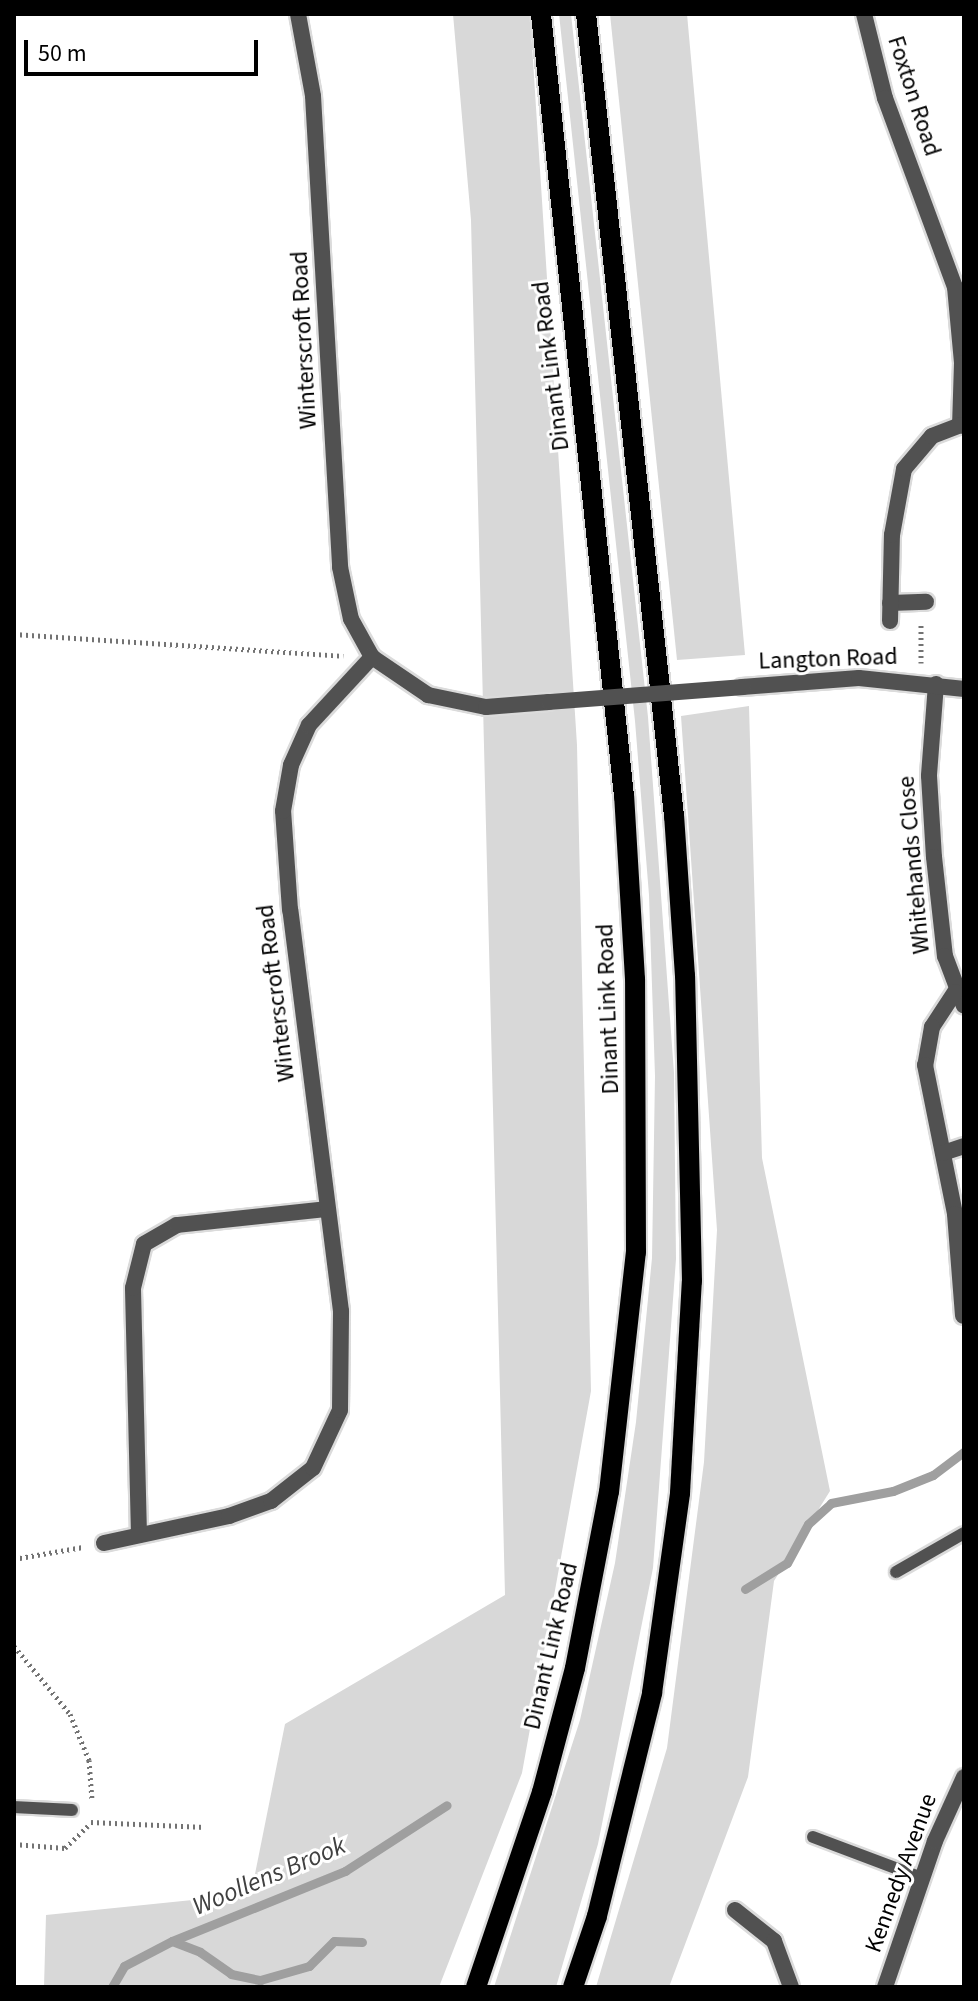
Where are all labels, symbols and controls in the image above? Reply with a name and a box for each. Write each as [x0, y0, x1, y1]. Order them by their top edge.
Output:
scale bar [28, 24, 262, 74]
street label: Foxton Road [881, 32, 947, 160]
text: 50 m [38, 36, 87, 71]
street label: Winterscroft Road [285, 250, 323, 430]
street label: Dinant Link Road [526, 279, 576, 453]
street label: Langton Road [758, 642, 898, 676]
street label: Whitehands Close [892, 775, 936, 955]
street label: Winterscroft Road [251, 903, 301, 1083]
street label: Dinant Link Road [591, 923, 625, 1095]
street label: Dinant Link Road [518, 1560, 584, 1732]
street label: Kennedy Avenue [859, 1790, 943, 1956]
water label: Woollens Brook [188, 1830, 350, 1922]

